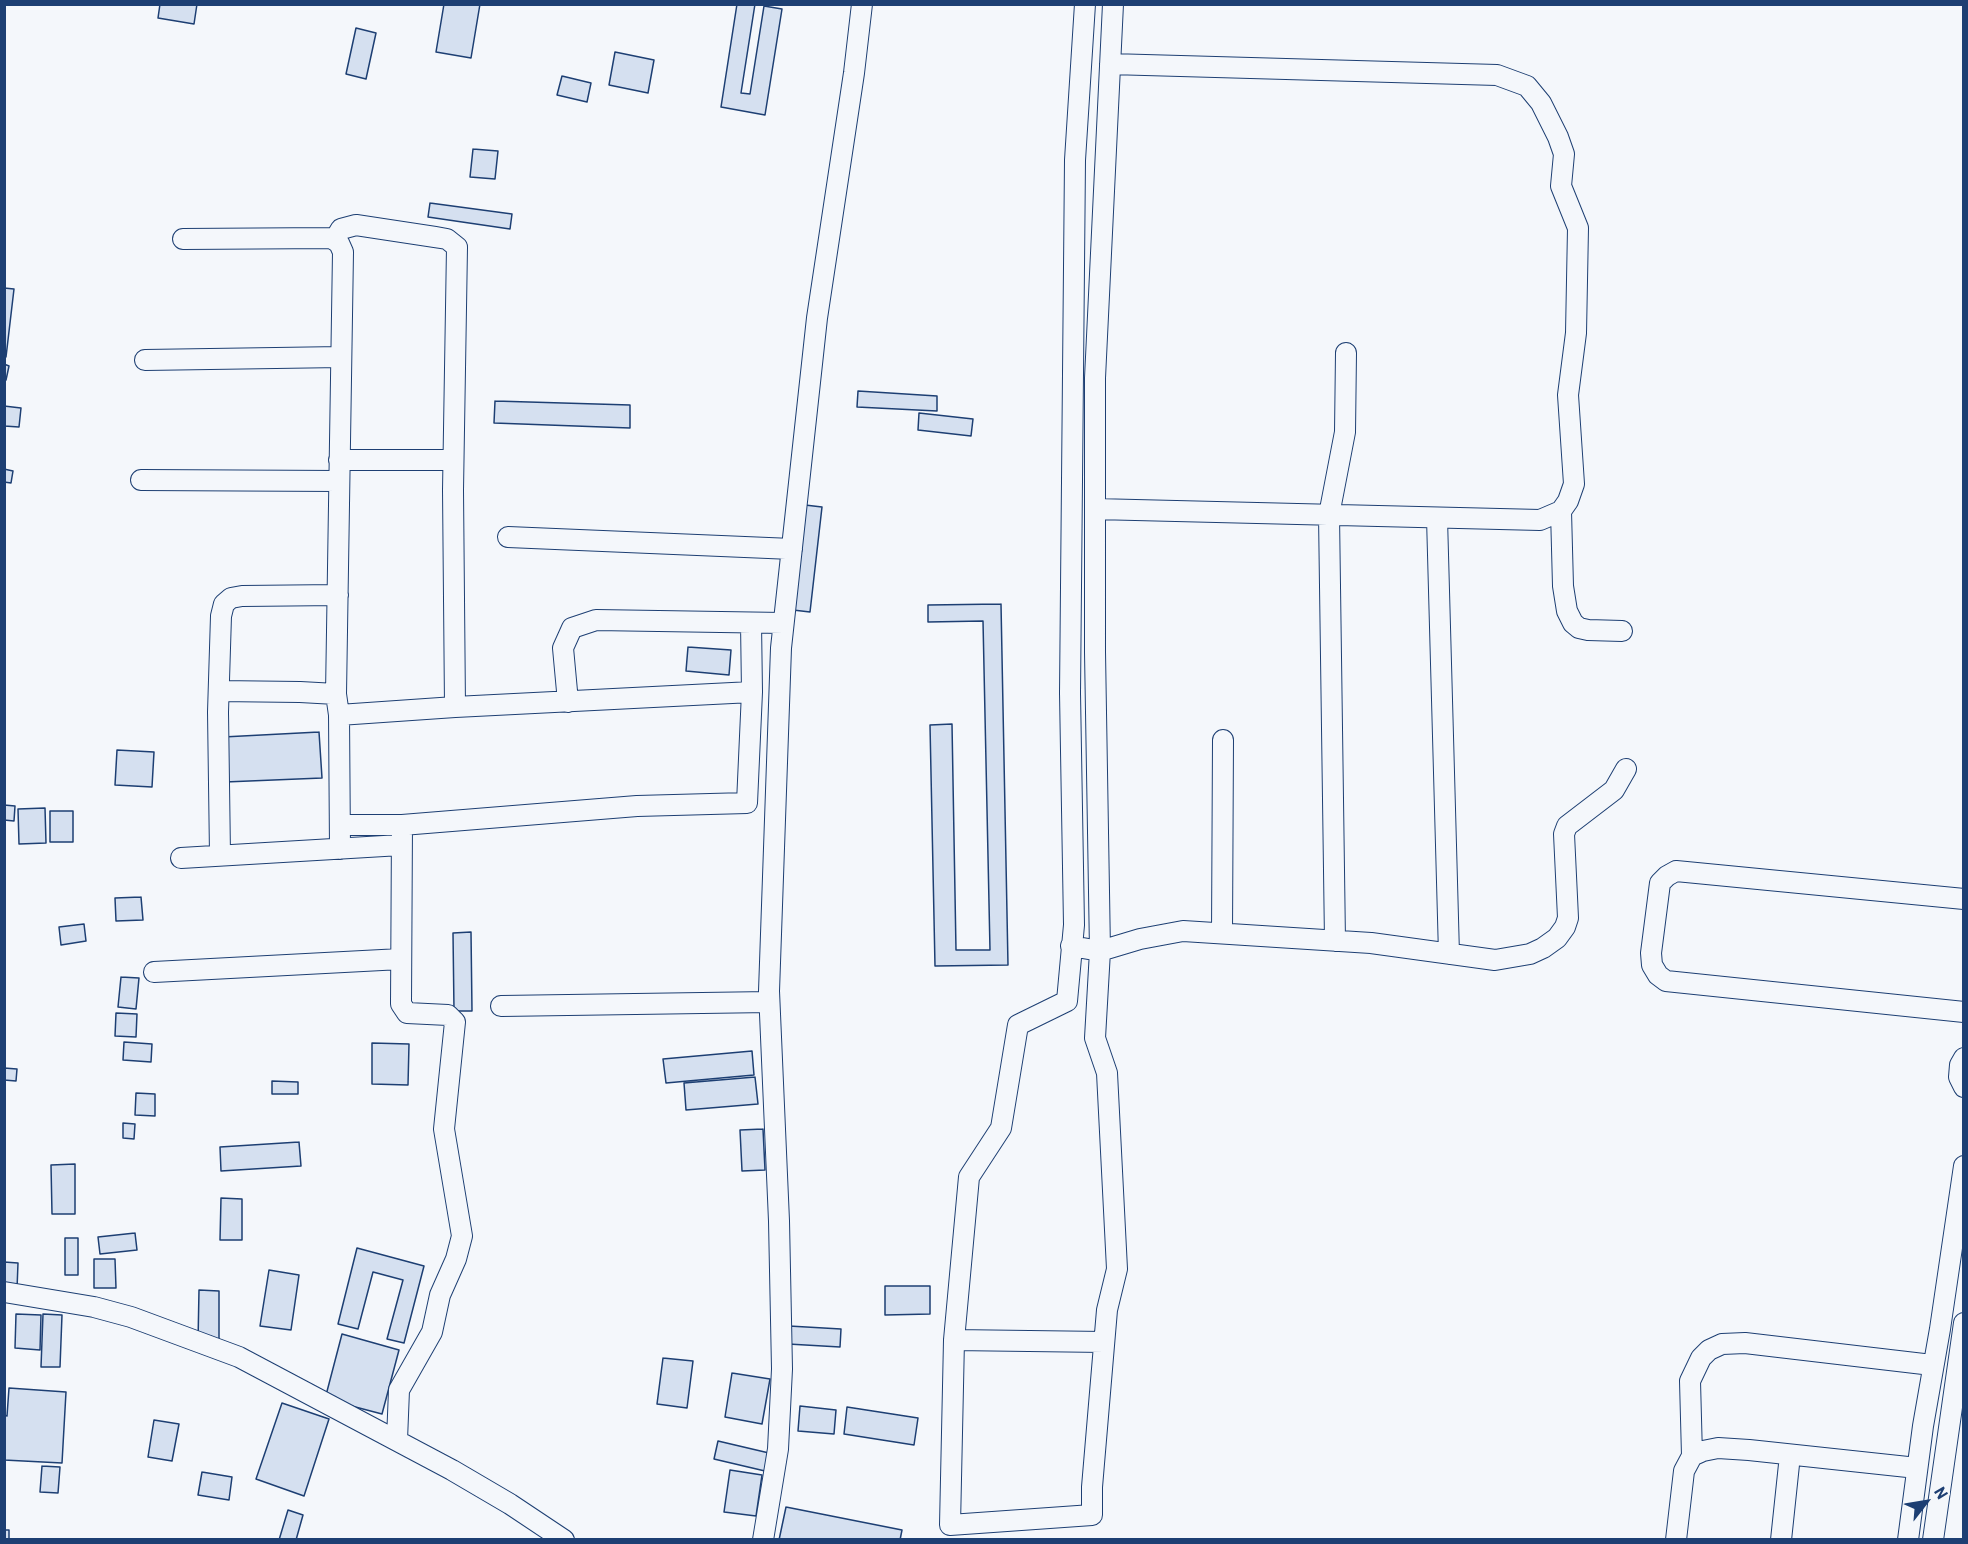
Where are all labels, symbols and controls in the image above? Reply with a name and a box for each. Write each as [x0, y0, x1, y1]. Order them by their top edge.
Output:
north arrow [1896, 1472, 1956, 1532]
text: N [1931, 1483, 1953, 1502]

